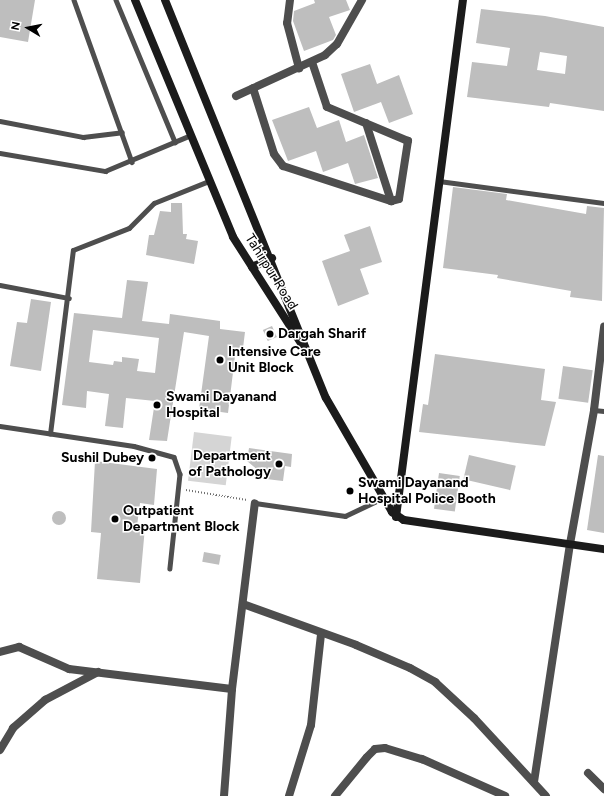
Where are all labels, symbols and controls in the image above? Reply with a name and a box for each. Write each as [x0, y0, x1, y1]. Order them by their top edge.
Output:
north arrow [8, 8, 48, 48]
text: N [9, 21, 23, 31]
street label: Tahirpur Road [241, 231, 301, 313]
place label: Dargah Sharif [278, 326, 366, 342]
marker: Dargah Sharif [265, 329, 275, 339]
place label: Intensive Care Unit Block [228, 344, 321, 376]
marker: Intensive Care Unit Block [215, 355, 225, 365]
place label: Swami Dayanand Hospital [166, 389, 277, 422]
marker: Swami Dayanand Hospital [151, 399, 163, 411]
place label: Department of Pathology [188, 448, 271, 480]
place label: Sushil Dubey [61, 450, 144, 466]
marker: Sushil Dubey [147, 453, 157, 463]
marker: Department of Pathology [274, 459, 284, 469]
place label: Swami Dayanand Hospital Police Booth [358, 475, 496, 508]
marker: Swami Dayanand Hospital Police Booth [345, 486, 355, 496]
place label: Outpatient Department Block [123, 503, 240, 536]
marker: Outpatient Department Block [110, 514, 120, 524]

